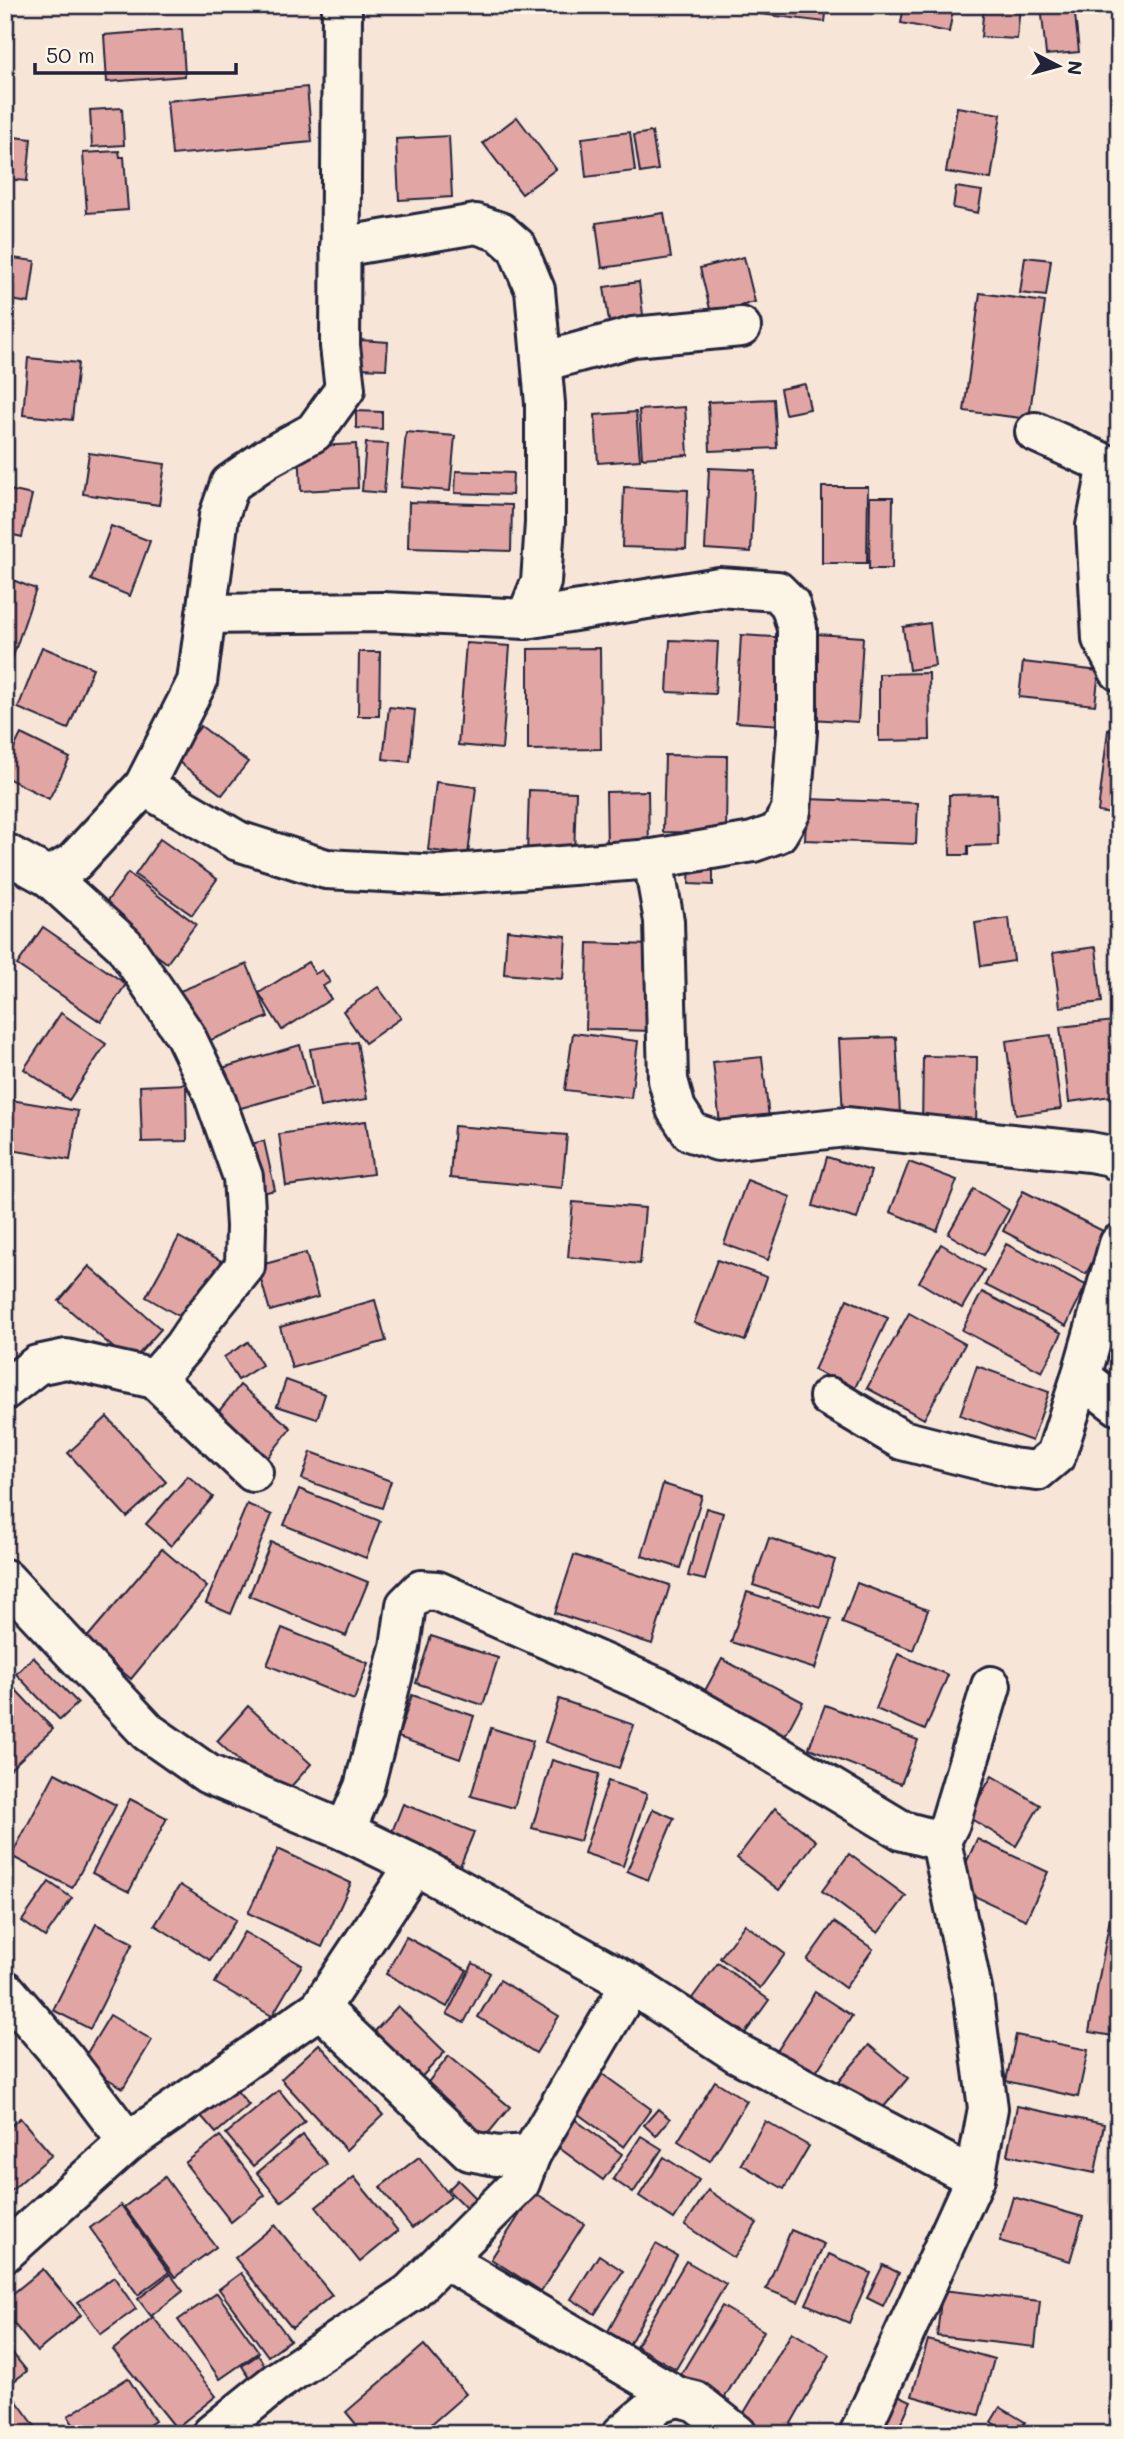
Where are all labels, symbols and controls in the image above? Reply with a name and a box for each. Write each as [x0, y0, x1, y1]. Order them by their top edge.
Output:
scale bar [35, 32, 236, 76]
north arrow [1023, 32, 1092, 102]
text: 50 m [46, 41, 95, 68]
text: N [1062, 59, 1089, 76]

